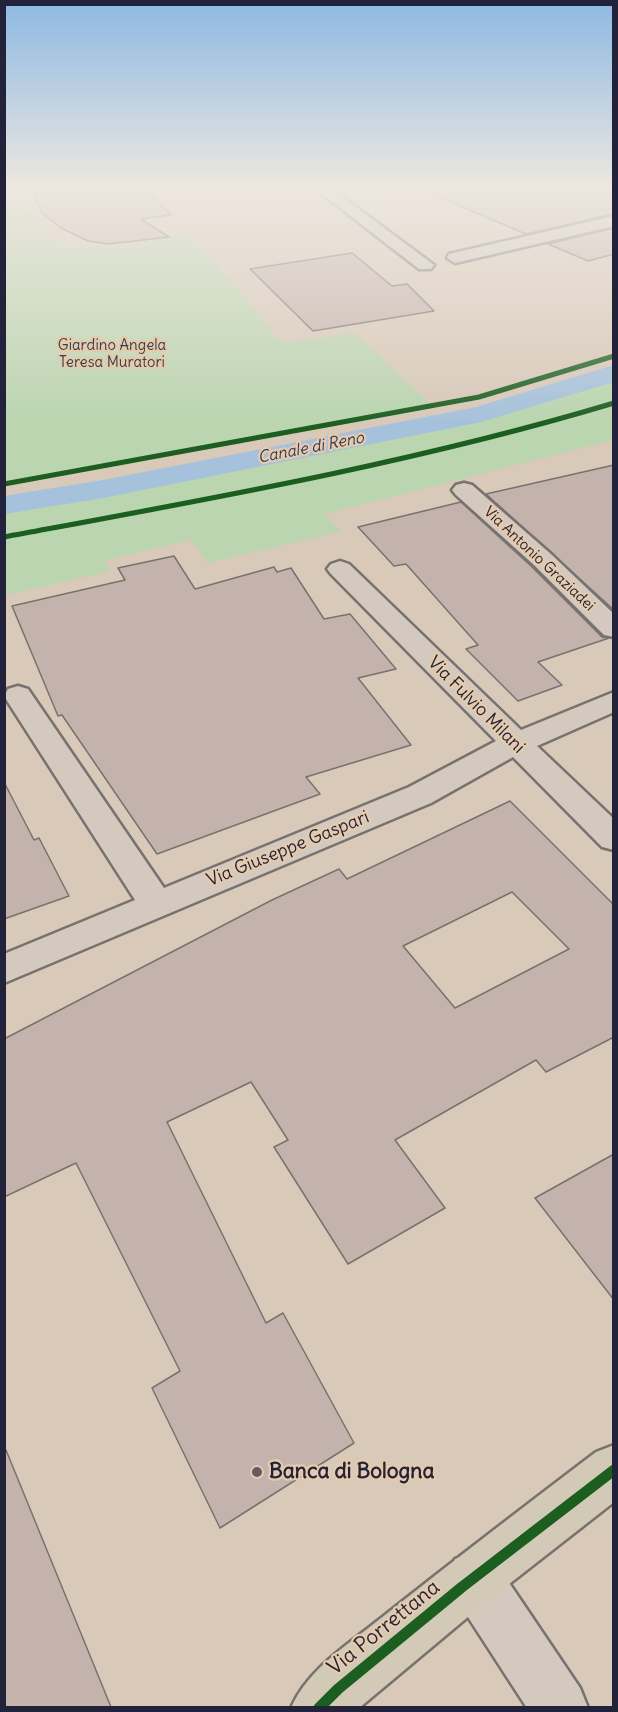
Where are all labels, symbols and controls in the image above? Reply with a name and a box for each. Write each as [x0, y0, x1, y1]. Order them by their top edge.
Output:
park label: Giardino Angela Teresa Muratori [58, 337, 166, 372]
water label: Canale di Reno [256, 428, 366, 468]
street label: Via Antonio Graziadei [480, 503, 598, 615]
street label: Via Fulvio Milani [423, 652, 529, 758]
street label: Via Giuseppe Gaspari [204, 807, 372, 891]
place label: Banca di Bologna [269, 1459, 434, 1485]
marker: Banca di Bologna [250, 1465, 264, 1479]
street label: Via Porrettana [323, 1575, 445, 1681]

